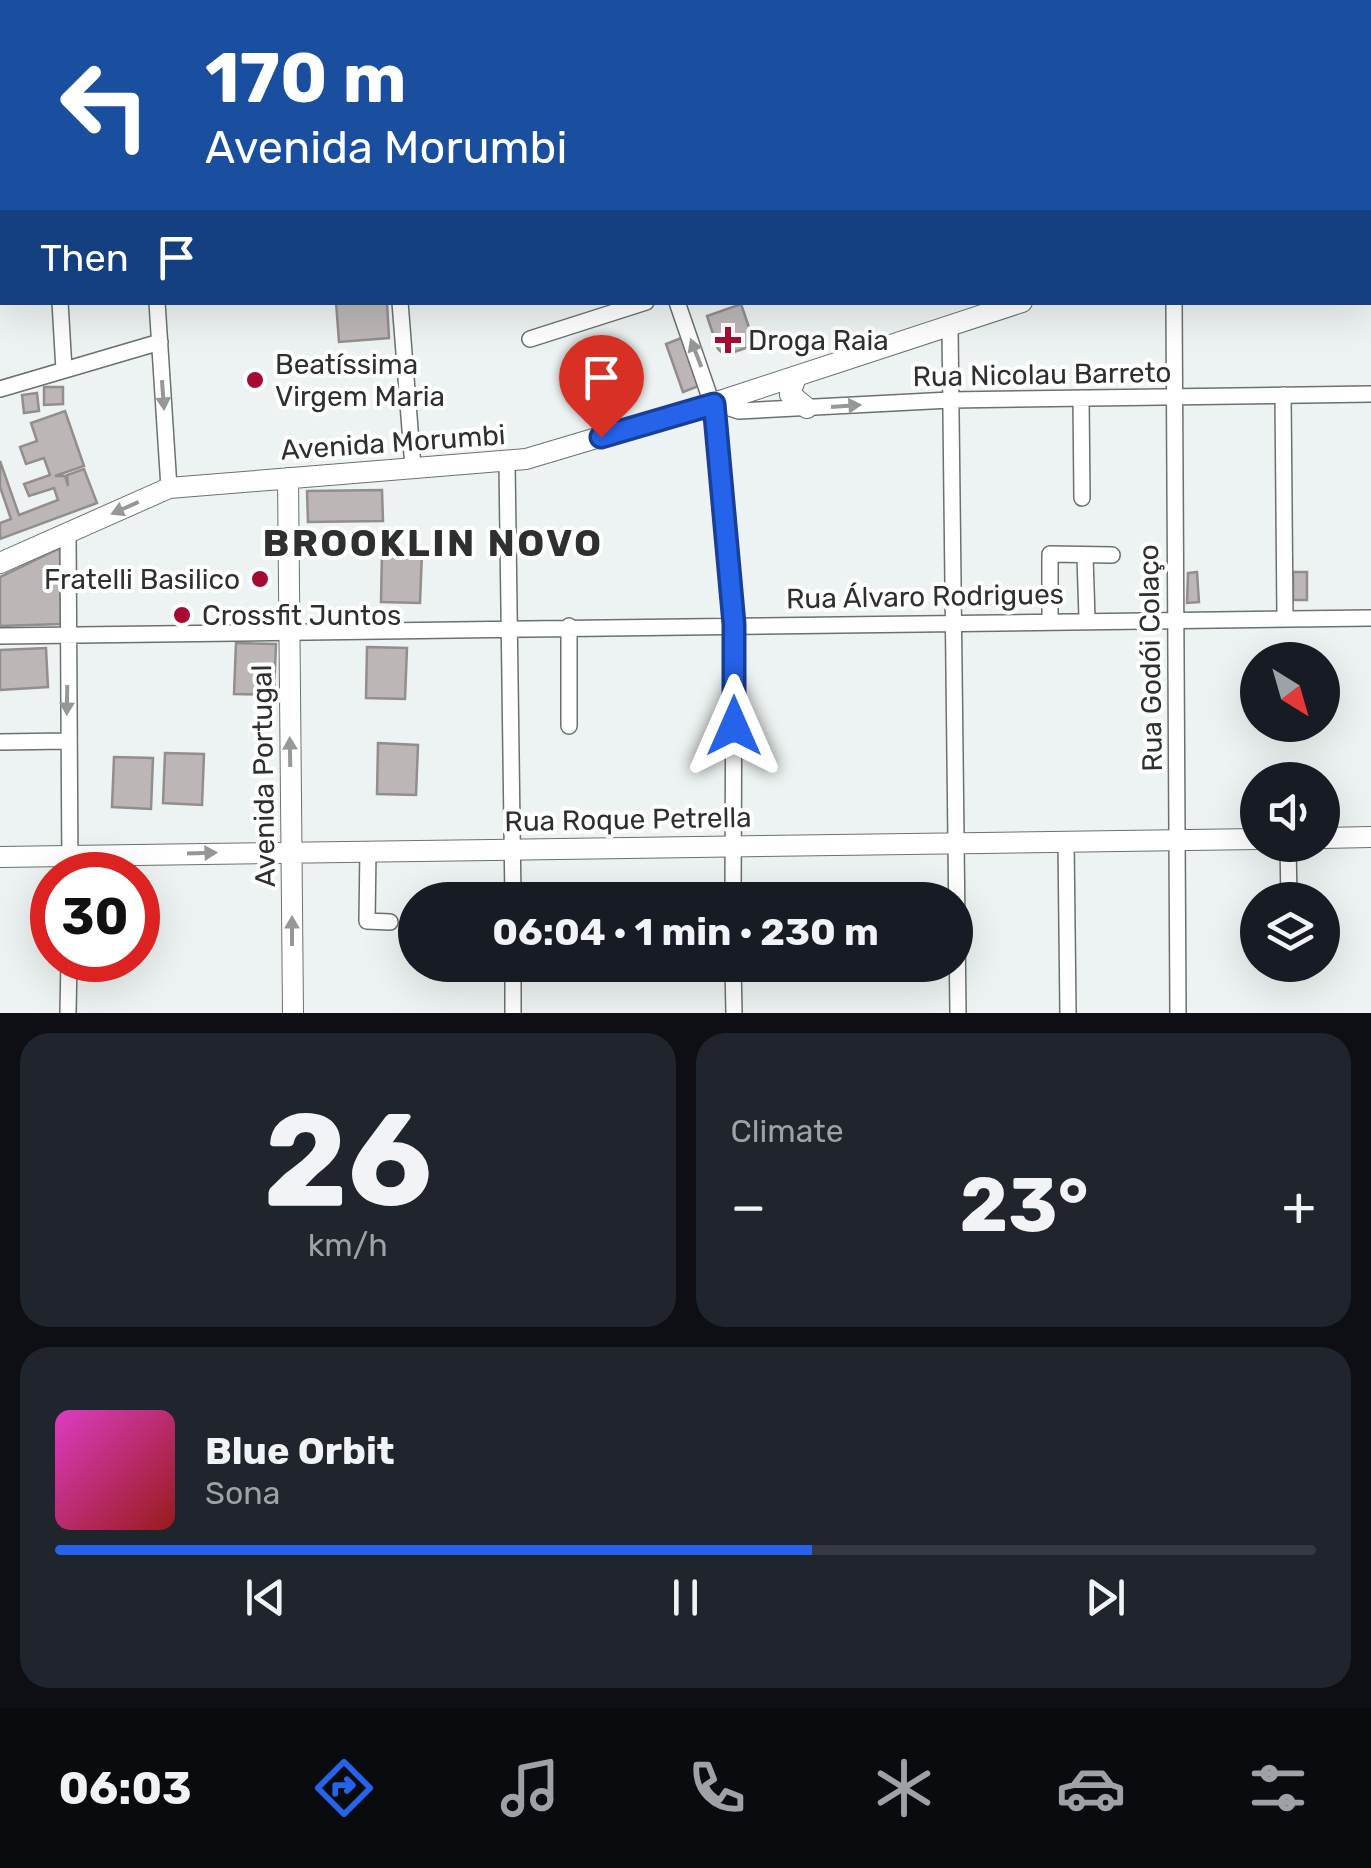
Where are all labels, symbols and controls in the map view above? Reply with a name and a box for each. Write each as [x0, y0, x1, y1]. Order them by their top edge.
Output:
text: 170 m [205, 37, 407, 120]
icon: left [40, 40, 170, 170]
text: Avenida Morumbi [205, 121, 567, 174]
icon: arrive [149, 230, 204, 285]
text: Then [40, 235, 129, 281]
place label: Droga Raia [748, 324, 889, 357]
marker: Droga Raia [717, 329, 739, 351]
pin [559, 335, 644, 438]
one-way arrow [687, 338, 703, 368]
place label: Beatíssima Virgem Maria [275, 348, 445, 413]
icon: arrive [574, 350, 629, 405]
street label: Rua Nicolau Barreto [912, 356, 1172, 393]
marker: Beatíssima Virgem Maria [244, 369, 266, 391]
one-way arrow [155, 380, 171, 412]
one-way arrow [830, 398, 862, 414]
street label: Avenida Morumbi [279, 418, 507, 467]
one-way arrow [110, 500, 140, 516]
district label: BROOKLIN NOVO [262, 520, 604, 566]
street label: Rua Godói Colaço [1132, 544, 1169, 772]
place label: Fratelli Basilico [44, 563, 240, 596]
marker: Fratelli Basilico [249, 568, 271, 590]
street label: Rua Álvaro Rodrigues [786, 578, 1064, 615]
place label: Crossfit Juntos [202, 599, 401, 632]
marker: Crossfit Juntos [171, 604, 193, 626]
north arrow [1240, 642, 1340, 742]
map controls [1240, 642, 1340, 982]
street label: Avenida Portugal [245, 664, 282, 888]
position arrow [682, 674, 786, 778]
one-way arrow [59, 685, 75, 717]
one-way arrow [282, 736, 298, 768]
button: sound [1240, 762, 1340, 862]
street label: Rua Roque Petrella [504, 801, 752, 838]
one-way arrow [186, 844, 218, 860]
speed limit sign: 30 [30, 852, 160, 982]
button: layers [1240, 882, 1340, 982]
text: 06:04 · 1 min · 230 m [492, 909, 879, 955]
one-way arrow [284, 915, 300, 947]
text: 26 [263, 1083, 432, 1238]
text: Climate [731, 1112, 844, 1150]
text: 23° [959, 1161, 1089, 1250]
text: − [731, 1174, 766, 1239]
text: + [1282, 1174, 1316, 1239]
text: km/h [308, 1226, 388, 1264]
text: Blue Orbit [205, 1428, 395, 1474]
text: Sona [205, 1474, 280, 1512]
icon: previous [238, 1570, 293, 1625]
icon: pause [658, 1570, 713, 1625]
icon: next [1078, 1570, 1133, 1625]
icon: directions [309, 1753, 379, 1823]
icon: music [495, 1753, 565, 1823]
icon: phone [682, 1753, 752, 1823]
icon: climate [869, 1753, 939, 1823]
icon: car [1056, 1753, 1126, 1823]
icon: filters [1243, 1753, 1313, 1823]
text: 06:03 [58, 1762, 192, 1815]

